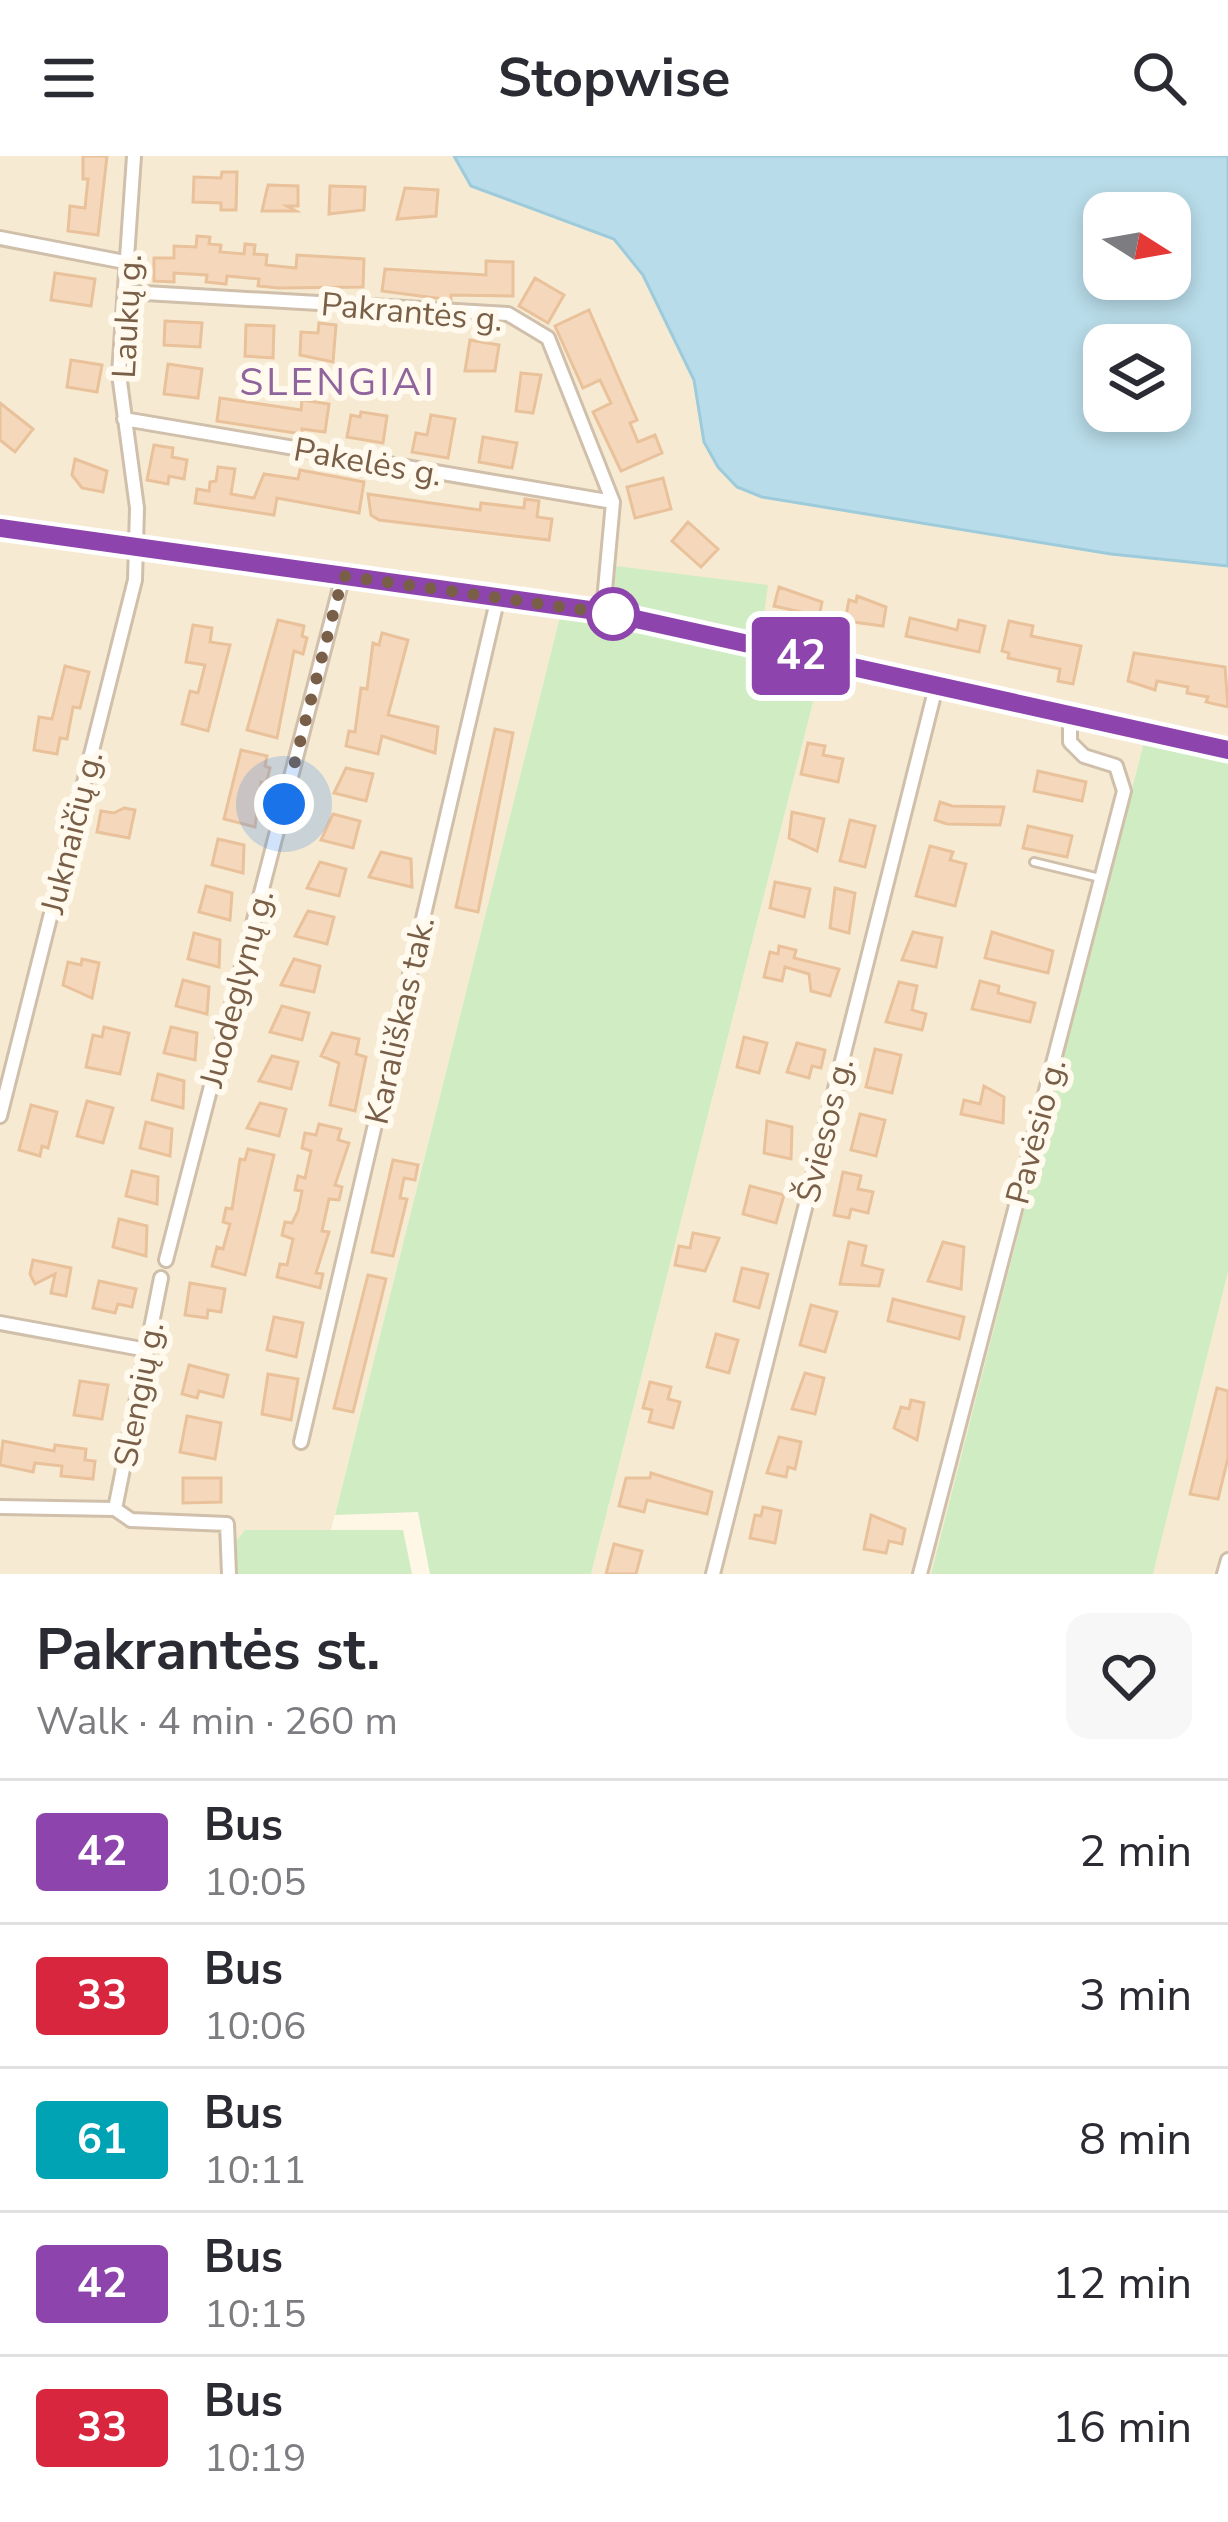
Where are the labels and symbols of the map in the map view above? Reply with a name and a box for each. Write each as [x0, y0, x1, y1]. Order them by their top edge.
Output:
north arrow [1083, 192, 1191, 300]
street label: Laukų g. [102, 253, 153, 379]
street label: Pakrantės g. [319, 282, 505, 343]
district label: SLENGIAI [239, 356, 437, 409]
street label: Pakelės g. [290, 427, 445, 498]
unlabelled marker [588, 589, 638, 639]
line badge: 42 [747, 617, 855, 695]
street label: Juknaičių g. [30, 746, 114, 920]
your location [254, 774, 314, 834]
street label: Juodeglynų g. [189, 885, 285, 1093]
street label: Karališkas tak. [355, 912, 446, 1129]
street label: Šviesos g. [786, 1053, 865, 1207]
street label: Pavėsio g. [995, 1054, 1077, 1209]
street label: Slengių g. [103, 1318, 176, 1471]

